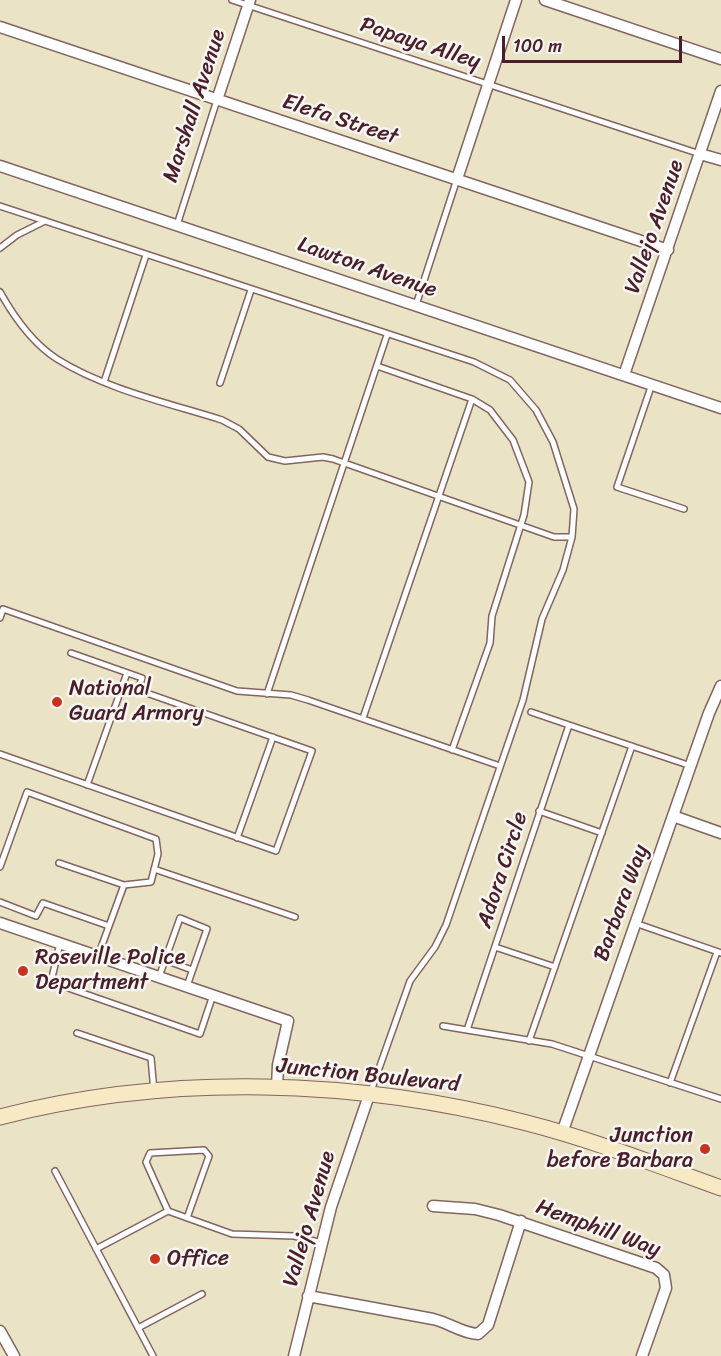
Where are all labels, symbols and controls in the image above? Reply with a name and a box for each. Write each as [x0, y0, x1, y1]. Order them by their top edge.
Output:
street label: Papaya Alley [357, 12, 483, 76]
scale bar [505, 24, 685, 62]
street label: Marshall Avenue [158, 26, 232, 186]
text: 100 m [513, 30, 562, 62]
street label: Elefa Street [279, 89, 401, 151]
street label: Vallejo Avenue [620, 157, 690, 297]
street label: Lawton Avenue [294, 232, 440, 304]
place label: National Guard Armory [69, 676, 204, 728]
marker: National Guard Armory [50, 695, 64, 709]
street label: Adora Circle [472, 809, 534, 931]
street label: Barbara Way [589, 841, 655, 965]
place label: Roseville Police Department [35, 945, 185, 996]
marker: Roseville Police Department [16, 964, 30, 978]
street label: Junction Boulevard [275, 1053, 461, 1099]
place label: Junction before Barbara [547, 1123, 693, 1174]
marker: Junction before Barbara [698, 1142, 712, 1156]
street label: Vallejo Avenue [278, 1148, 342, 1290]
street label: Hemphill Way [532, 1194, 664, 1264]
place label: Office [167, 1246, 229, 1272]
marker: Office [148, 1252, 162, 1266]

